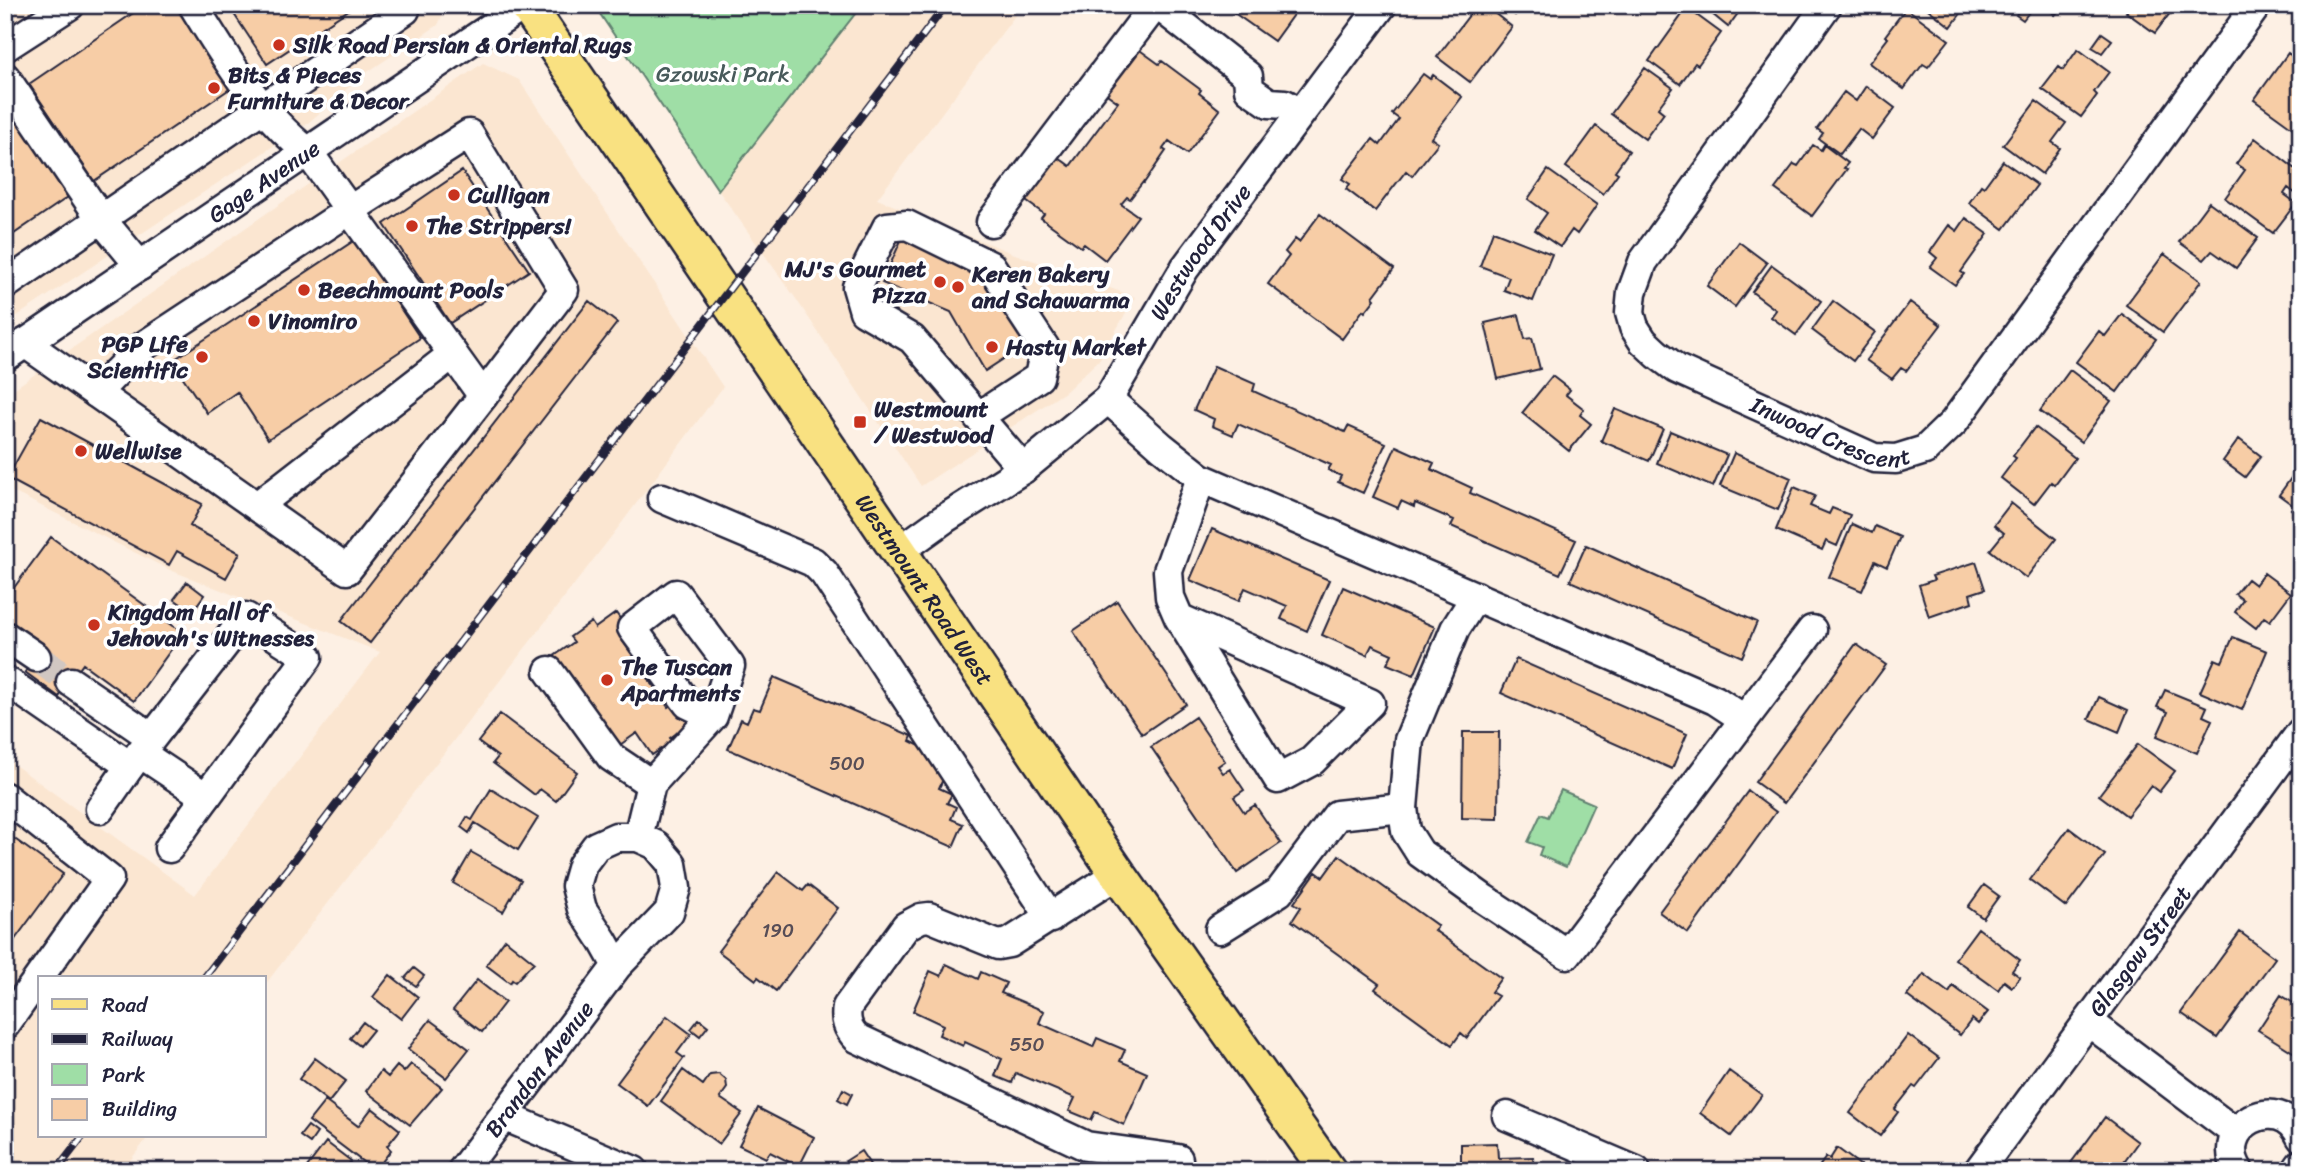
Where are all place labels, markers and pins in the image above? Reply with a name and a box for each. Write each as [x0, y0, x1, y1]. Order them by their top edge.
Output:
place label: Silk Road Persian & Oriental Rugs [292, 25, 632, 66]
marker: Silk Road Persian & Oriental Rugs [271, 37, 287, 53]
place label: Bits & Pieces Furniture & Decor [227, 55, 411, 122]
marker: Bits & Pieces Furniture & Decor [206, 80, 222, 96]
place label: Culligan [467, 175, 550, 216]
marker: Culligan [446, 187, 462, 203]
place label: The Strippers! [426, 206, 572, 247]
marker: The Strippers! [404, 218, 420, 234]
place label: MJ's Gourmet Pizza [784, 249, 927, 316]
place label: Keren Bakery and Schawarma [971, 254, 1130, 321]
place label: Beechmount Pools [318, 270, 505, 311]
marker: MJ's Gourmet Pizza [932, 274, 948, 290]
marker: Keren Bakery and Schawarma [950, 279, 966, 295]
marker: Beechmount Pools [296, 282, 312, 298]
place label: Vinomiro [268, 301, 358, 342]
marker: Vinomiro [246, 313, 262, 329]
place label: PGP Life Scientific [86, 324, 189, 391]
place label: Hasty Market [1005, 327, 1147, 368]
marker: Hasty Market [984, 339, 1000, 355]
marker: PGP Life Scientific [194, 349, 210, 365]
place label: Westmount / Westwood [873, 389, 995, 456]
marker: Westmount / Westwood [852, 414, 868, 430]
place label: Wellwise [95, 431, 182, 472]
marker: Wellwise [73, 443, 89, 459]
place label: Kingdom Hall of Jehovah's Witnesses [106, 592, 315, 659]
marker: Kingdom Hall of Jehovah's Witnesses [86, 617, 102, 633]
place label: The Tuscan Apartments [620, 647, 742, 714]
marker: The Tuscan Apartments [599, 672, 615, 688]

